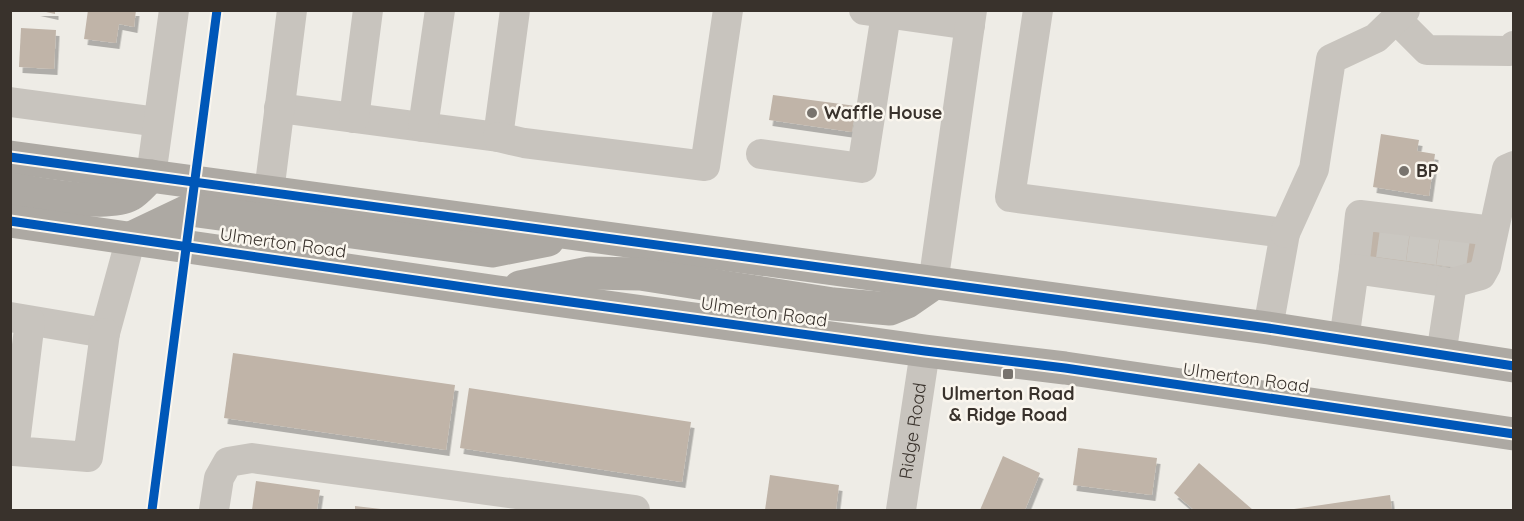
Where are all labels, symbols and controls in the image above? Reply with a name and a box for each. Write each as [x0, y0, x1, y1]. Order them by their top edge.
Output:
place label: Waffle House [824, 101, 942, 124]
marker: Waffle House [805, 106, 819, 120]
place label: BP [1416, 159, 1439, 182]
marker: BP [1397, 164, 1411, 178]
street label: Ulmerton Road [218, 222, 348, 263]
street label: Ulmerton Road [699, 291, 829, 332]
street label: Ulmerton Road [1181, 357, 1311, 398]
marker: Ulmerton Road & Ridge Road [1001, 367, 1015, 381]
street label: Ridge Road [894, 381, 931, 481]
place label: Ulmerton Road & Ridge Road [942, 382, 1074, 426]

